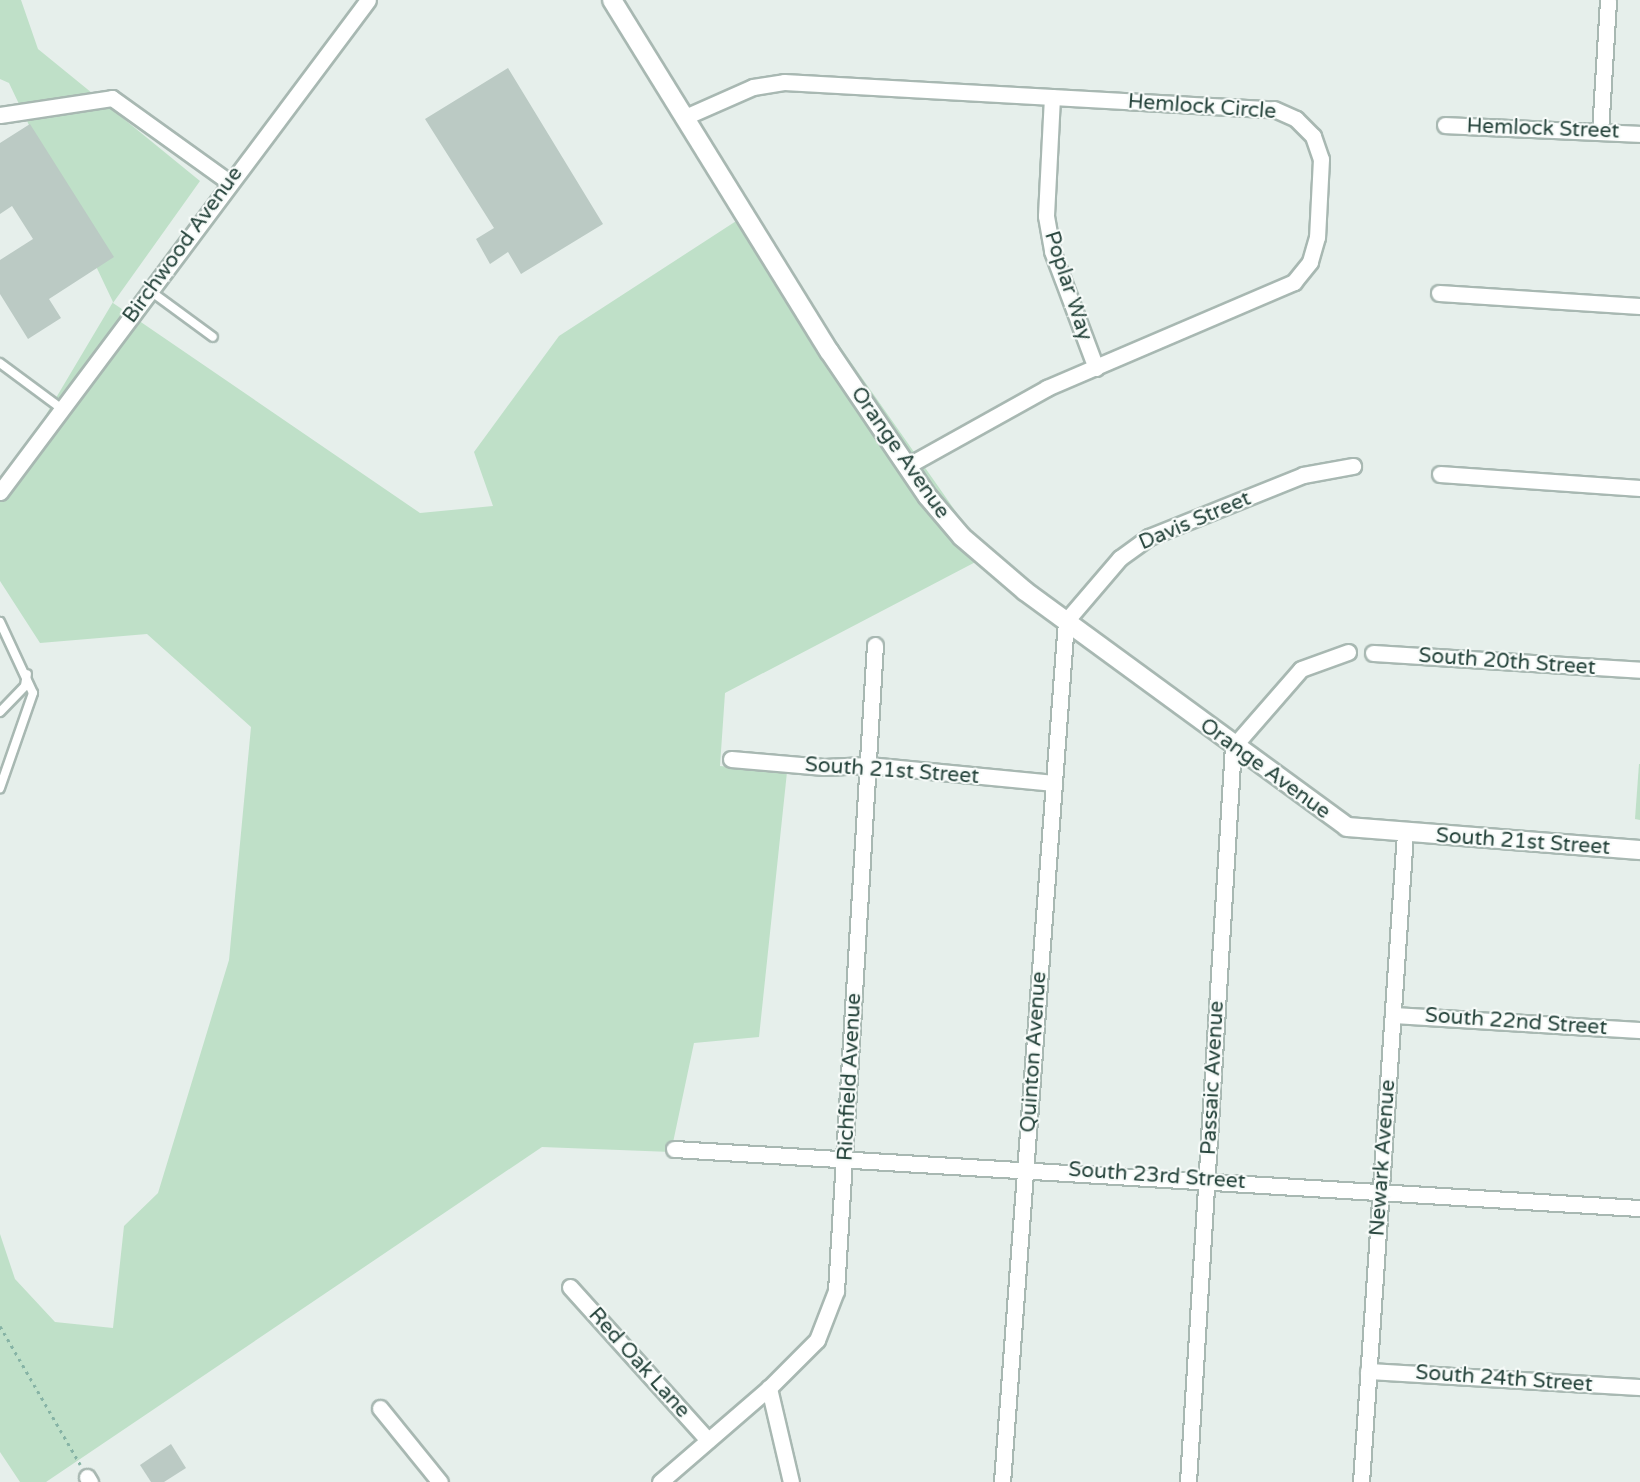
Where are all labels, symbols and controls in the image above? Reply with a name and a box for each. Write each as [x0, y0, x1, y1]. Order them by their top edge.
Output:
street label: Hemlock Circle [1127, 89, 1277, 125]
street label: Hemlock Street [1466, 114, 1620, 144]
street label: Birchwood Avenue [118, 162, 248, 328]
street label: Poplar Way [1038, 228, 1098, 344]
street label: Orange Avenue [845, 382, 955, 524]
street label: Davis Street [1135, 486, 1255, 556]
street label: South 20th Street [1418, 643, 1596, 681]
street label: Orange Avenue [1195, 713, 1335, 825]
street label: South 21st Street [804, 752, 980, 790]
street label: South 21st Street [1435, 823, 1611, 861]
street label: Quinton Avenue [1016, 971, 1052, 1133]
street label: Richfield Avenue [833, 992, 867, 1162]
street label: Passaic Avenue [1196, 1000, 1230, 1156]
street label: South 22nd Street [1424, 1003, 1608, 1041]
street label: Newark Avenue [1365, 1079, 1401, 1237]
street label: South 23rd Street [1068, 1157, 1246, 1195]
street label: Red Oak Lane [583, 1303, 695, 1423]
street label: South 24th Street [1415, 1360, 1593, 1398]

